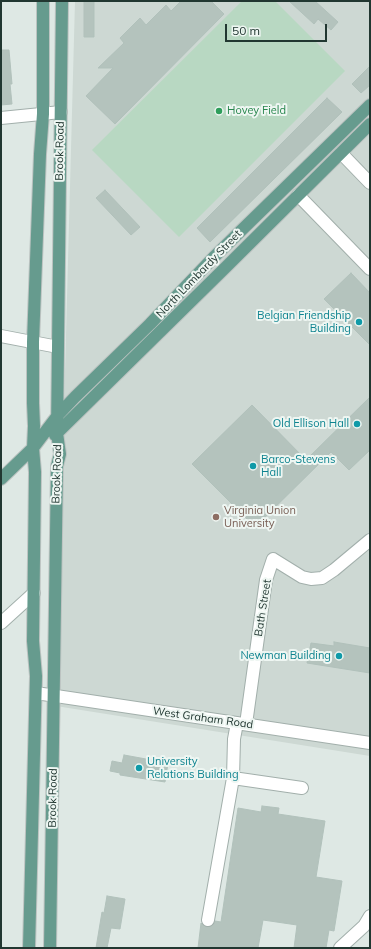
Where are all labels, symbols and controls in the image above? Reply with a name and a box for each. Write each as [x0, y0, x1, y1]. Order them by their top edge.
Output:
scale bar [227, 16, 329, 42]
text: 50 m [232, 23, 260, 38]
place label: Hovey Field [227, 104, 286, 118]
marker: Hovey Field [214, 106, 224, 116]
street label: Brook Road [53, 121, 67, 181]
street label: North Lombardy Street [154, 227, 244, 321]
place label: Belgian Friendship Building [257, 309, 351, 335]
marker: Belgian Friendship Building [354, 317, 364, 327]
place label: Old Ellison Hall [273, 417, 349, 431]
marker: Old Ellison Hall [352, 419, 362, 429]
street label: Brook Road [49, 444, 65, 504]
place label: Barco-Stevens Hall [261, 453, 335, 479]
marker: Barco-Stevens Hall [248, 461, 258, 471]
place label: Virginia Union University [224, 504, 296, 530]
marker: Virginia Union University [211, 512, 221, 522]
street label: Bath Street [252, 578, 274, 638]
place label: Newman Building [240, 649, 331, 663]
marker: Newman Building [334, 651, 344, 661]
street label: West Graham Road [152, 704, 254, 732]
place label: University Relations Building [147, 755, 239, 781]
marker: University Relations Building [134, 763, 144, 773]
street label: Brook Road [46, 768, 60, 828]

